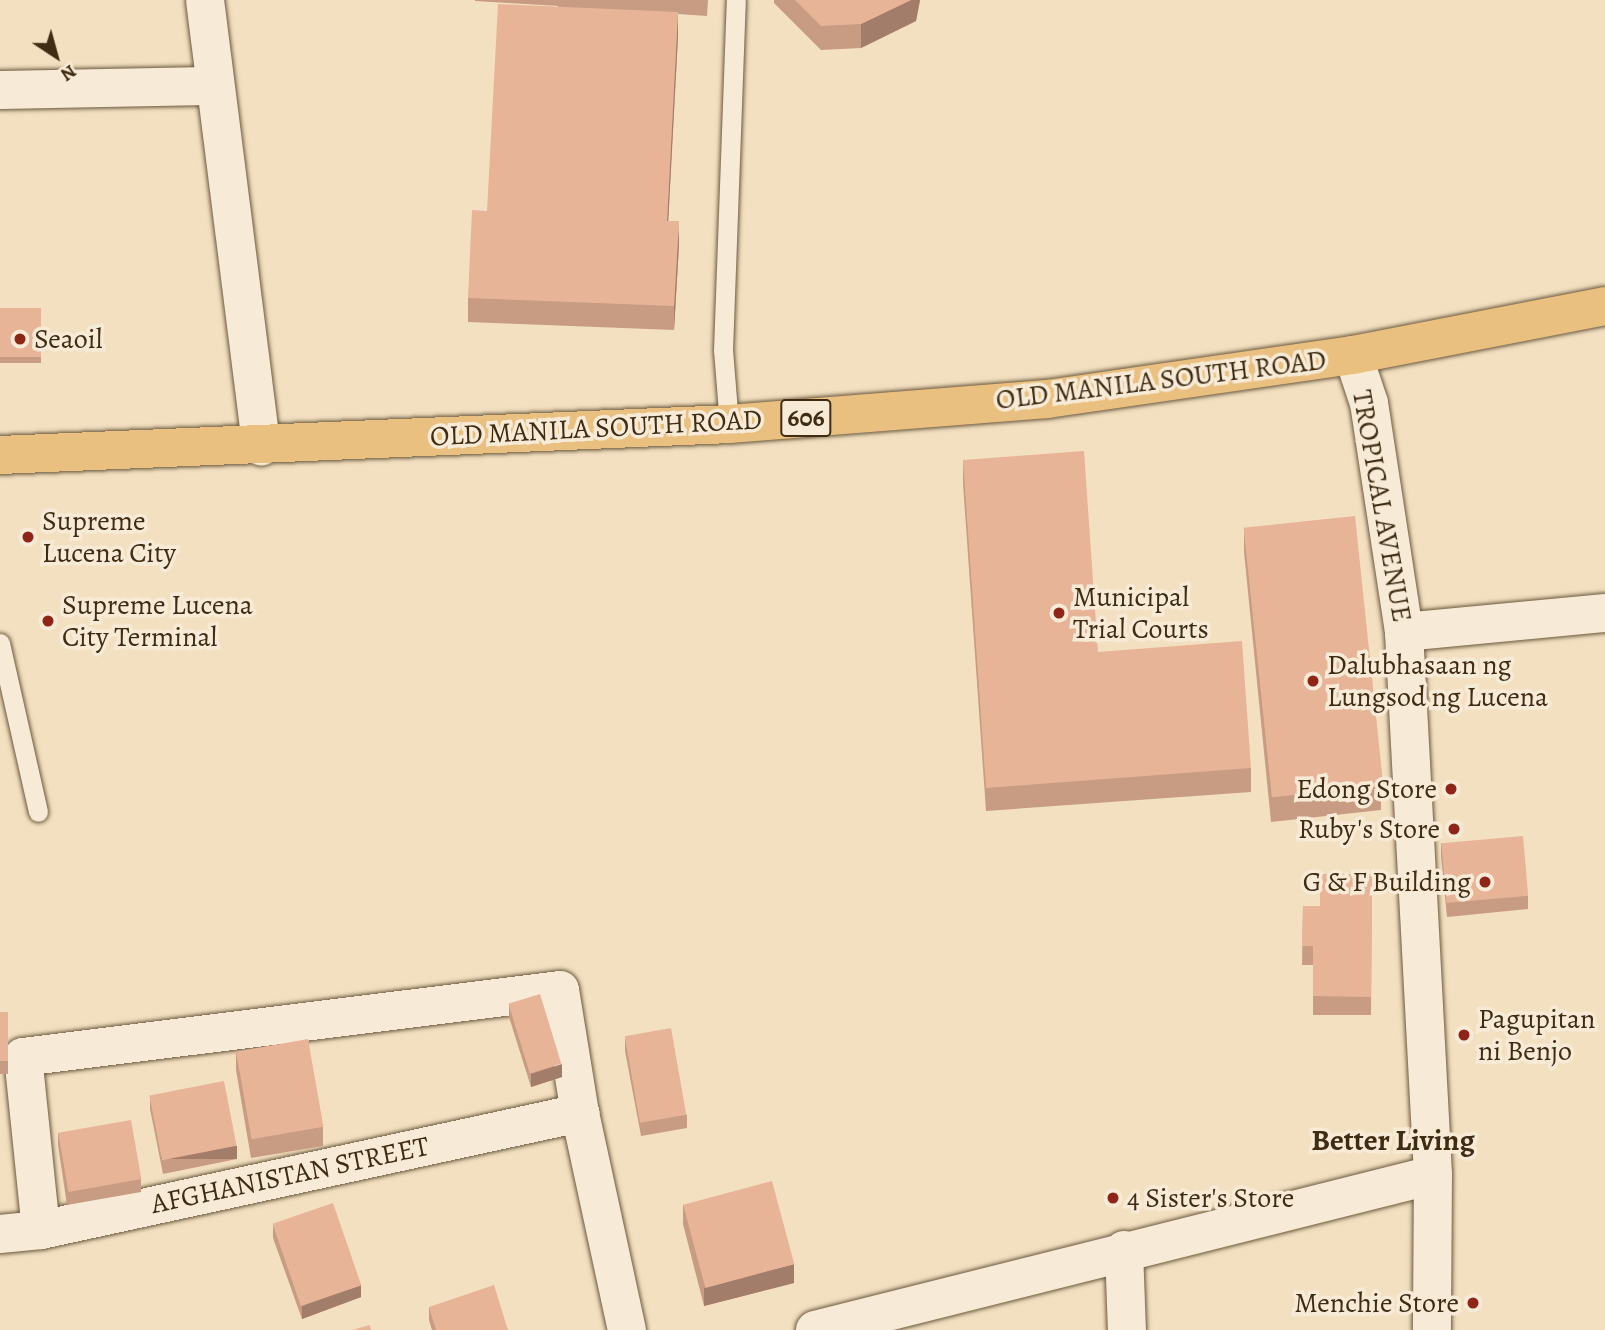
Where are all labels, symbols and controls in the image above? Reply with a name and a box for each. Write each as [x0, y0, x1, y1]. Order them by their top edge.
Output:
north arrow [21, 21, 91, 91]
text: N [55, 58, 82, 88]
place label: Seaoil [34, 322, 103, 356]
marker: Seaoil [12, 331, 28, 347]
street label: OLD MANILA SOUTH ROAD [994, 343, 1328, 417]
street label: TROPICAL AVENUE [1345, 387, 1419, 625]
road number: 606 [780, 396, 832, 440]
street label: OLD MANILA SOUTH ROAD [429, 403, 763, 453]
place label: Supreme Lucena City [42, 504, 176, 570]
marker: Supreme Lucena City [20, 529, 36, 545]
place label: Municipal Trial Courts [1073, 580, 1209, 646]
place label: Supreme Lucena City Terminal [62, 588, 253, 654]
marker: Municipal Trial Courts [1051, 605, 1067, 621]
marker: Supreme Lucena City Terminal [40, 613, 56, 629]
place label: Dalubhasaan ng Lungsod ng Lucena [1327, 648, 1548, 714]
marker: Dalubhasaan ng Lungsod ng Lucena [1305, 673, 1321, 689]
place label: Edong Store [1296, 772, 1437, 806]
marker: Edong Store [1443, 781, 1459, 797]
place label: Ruby's Store [1298, 812, 1440, 846]
marker: Ruby's Store [1446, 821, 1462, 837]
place label: G & F Building [1303, 865, 1471, 899]
marker: G & F Building [1477, 874, 1493, 890]
place label: Pagupitan ni Benjo [1478, 1002, 1595, 1068]
marker: Pagupitan ni Benjo [1456, 1027, 1472, 1043]
district label: Better Living [1311, 1122, 1475, 1158]
street label: AFGHANISTAN STREET [148, 1129, 432, 1221]
place label: 4 Sister's Store [1127, 1181, 1294, 1215]
marker: 4 Sister's Store [1105, 1190, 1121, 1206]
place label: Menchie Store [1294, 1286, 1459, 1320]
marker: Menchie Store [1465, 1295, 1481, 1311]

